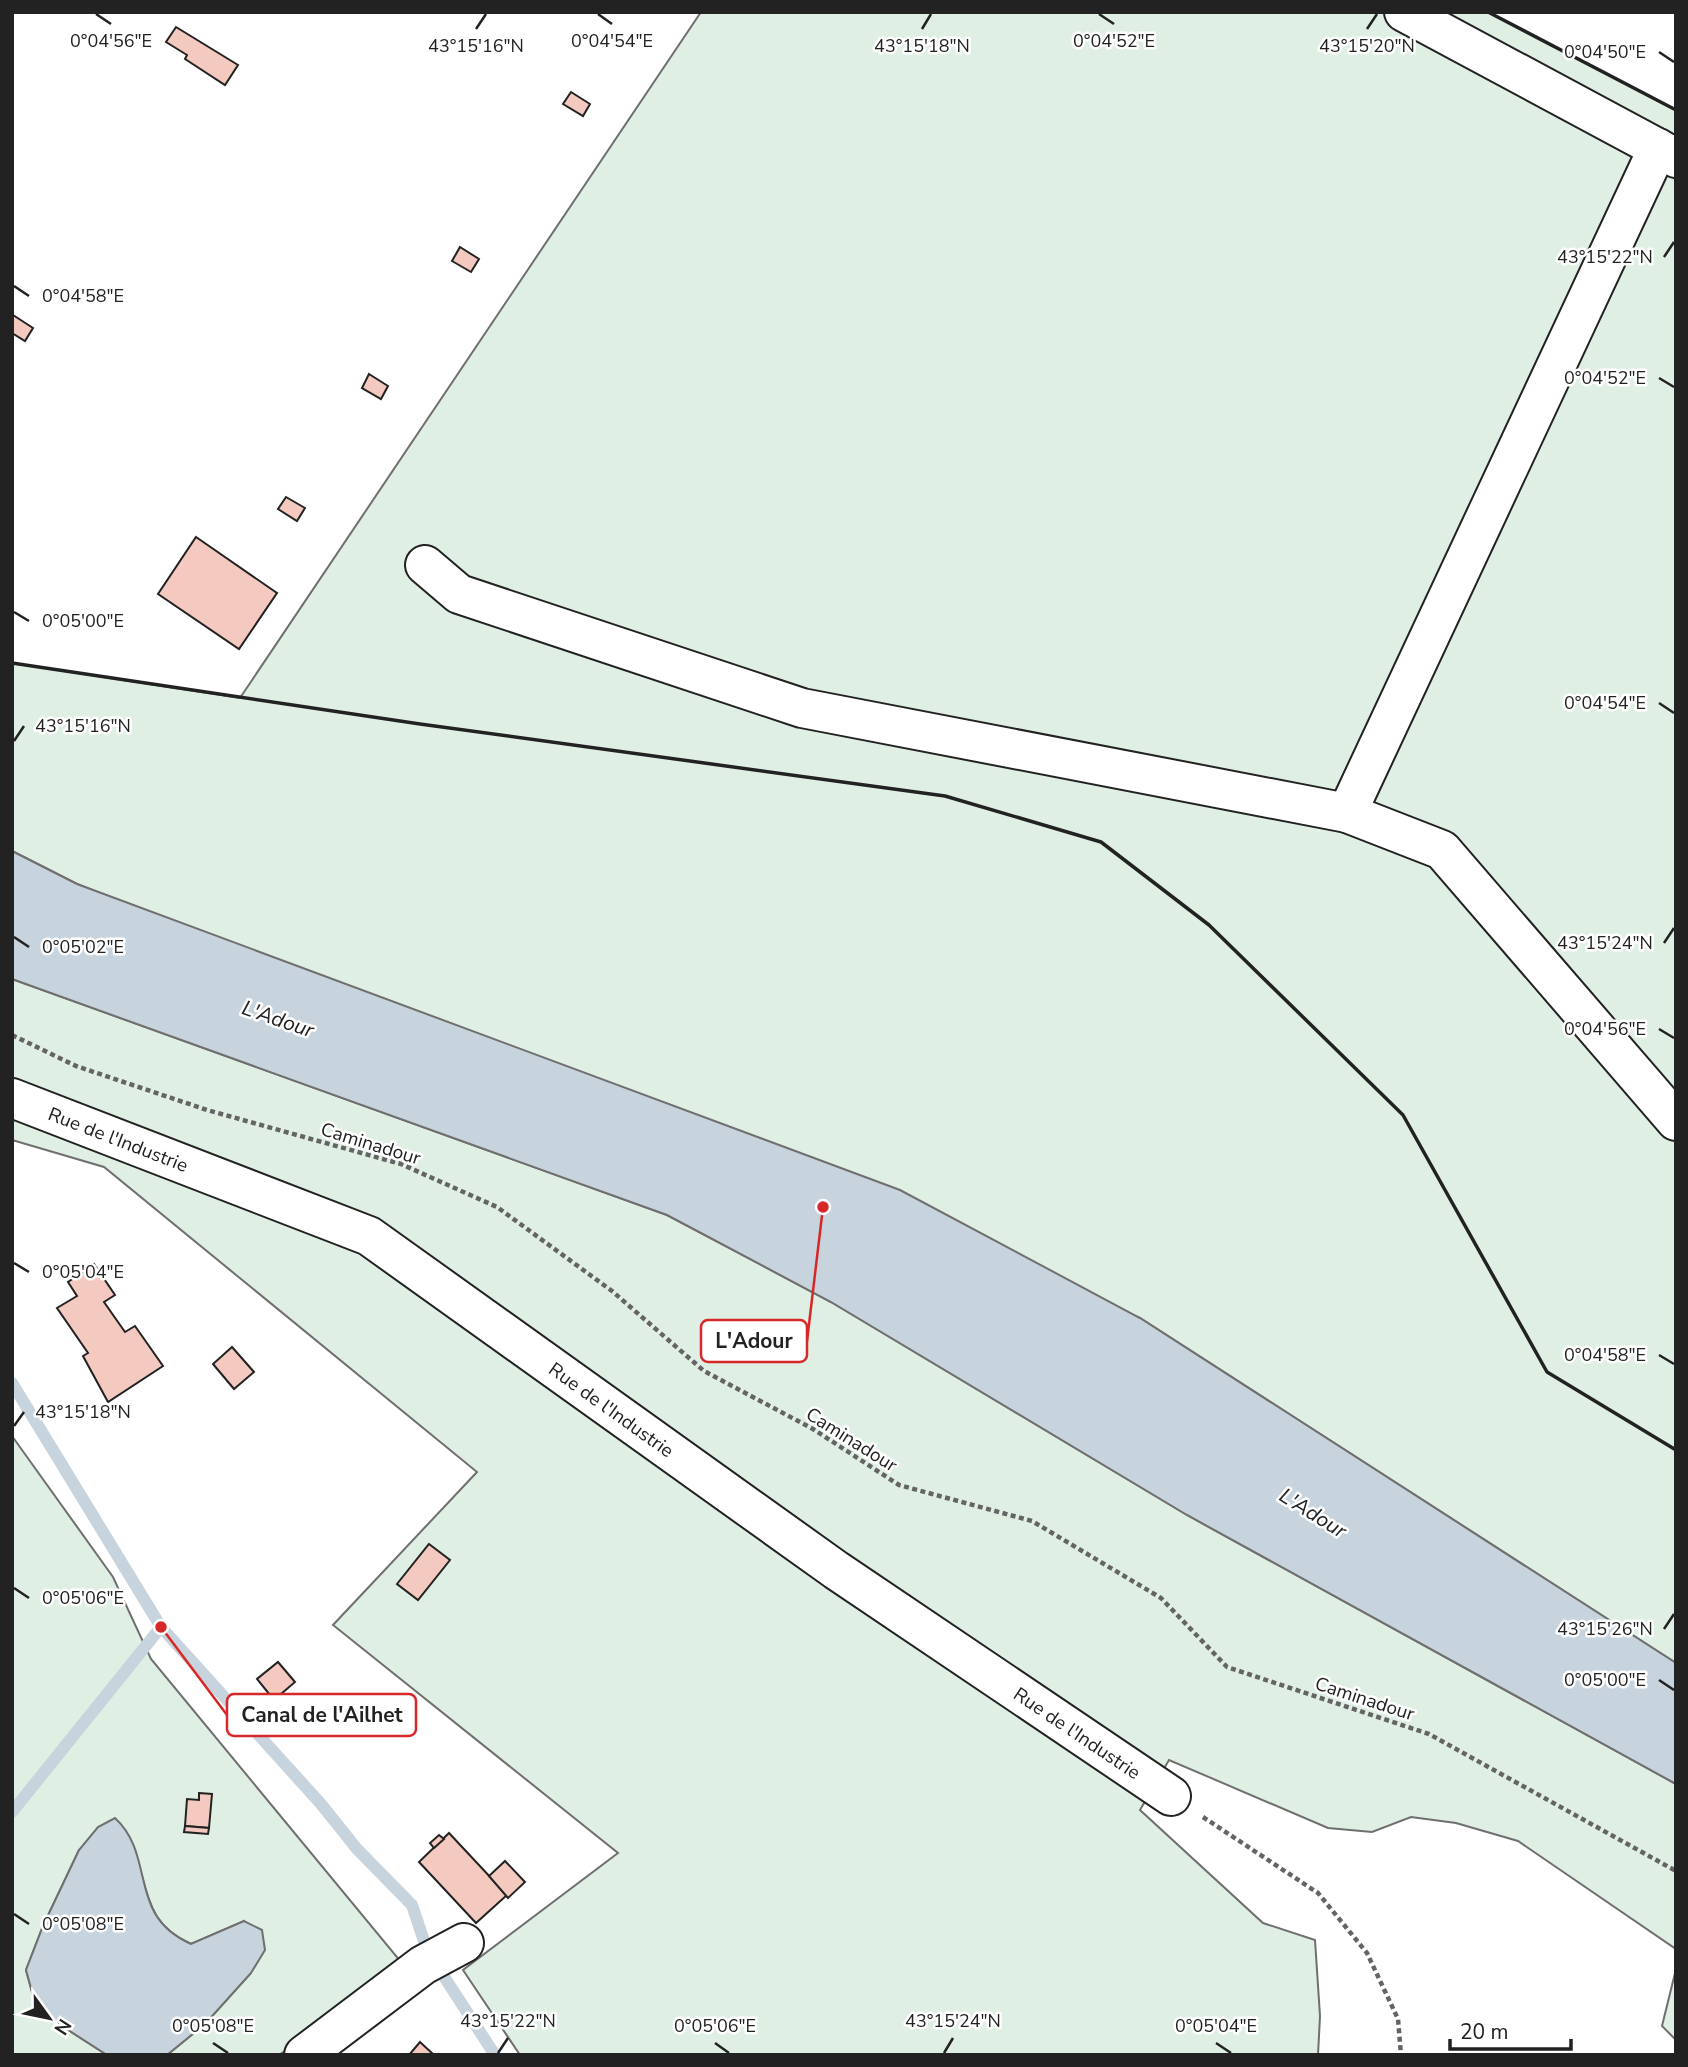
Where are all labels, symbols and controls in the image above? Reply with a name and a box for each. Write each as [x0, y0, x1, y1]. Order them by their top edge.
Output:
text: 0°04'56"E [70, 29, 152, 53]
text: 0°04'54"E [571, 29, 653, 53]
text: 0°04'52"E [1073, 29, 1155, 53]
text: 43°15'16"N [428, 34, 524, 58]
text: 43°15'18"N [874, 34, 970, 58]
text: 43°15'20"N [1319, 34, 1415, 58]
text: 0°04'50"E [1564, 40, 1646, 64]
text: 43°15'22"N [1557, 245, 1653, 269]
text: 0°04'58"E [42, 284, 124, 308]
text: 0°04'52"E [1564, 366, 1646, 390]
text: 0°05'00"E [42, 609, 124, 633]
text: 0°04'54"E [1564, 691, 1646, 715]
text: 43°15'16"N [35, 714, 131, 738]
text: 43°15'24"N [1557, 931, 1653, 955]
text: 0°05'02"E [42, 935, 124, 959]
water label: L'Adour [238, 994, 318, 1045]
text: 0°04'56"E [1564, 1017, 1646, 1041]
street label: Rue de l'Industrie [44, 1101, 192, 1179]
street label: Caminadour [318, 1116, 424, 1172]
text: 0°05'04"E [42, 1260, 124, 1284]
callout: L'Adour [701, 1320, 807, 1362]
text: L'Adour [715, 1327, 794, 1355]
text: 0°04'58"E [1564, 1343, 1646, 1367]
street label: Rue de l'Industrie [543, 1357, 679, 1464]
text: 43°15'18"N [35, 1400, 131, 1424]
street label: Caminadour [801, 1401, 902, 1478]
water label: L'Adour [1274, 1481, 1352, 1545]
text: 0°05'06"E [42, 1586, 124, 1610]
text: 43°15'26"N [1557, 1617, 1653, 1641]
text: 0°05'00"E [1564, 1668, 1646, 1692]
street label: Caminadour [1312, 1671, 1418, 1727]
street label: Rue de l'Industrie [1008, 1681, 1145, 1786]
callout: Canal de l'Ailhet [227, 1694, 416, 1736]
text: Canal de l'Ailhet [241, 1701, 404, 1729]
text: 0°05'08"E [42, 1912, 124, 1936]
north arrow [14, 1983, 84, 2053]
scale bar [1450, 2008, 1571, 2052]
text: 43°15'22"N [460, 2009, 556, 2033]
text: 43°15'24"N [905, 2009, 1001, 2033]
text: N [48, 2014, 77, 2040]
text: 0°05'08"E [172, 2014, 254, 2038]
text: 0°05'06"E [674, 2014, 756, 2038]
text: 0°05'04"E [1175, 2014, 1257, 2038]
text: 20 m [1460, 2018, 1509, 2046]

